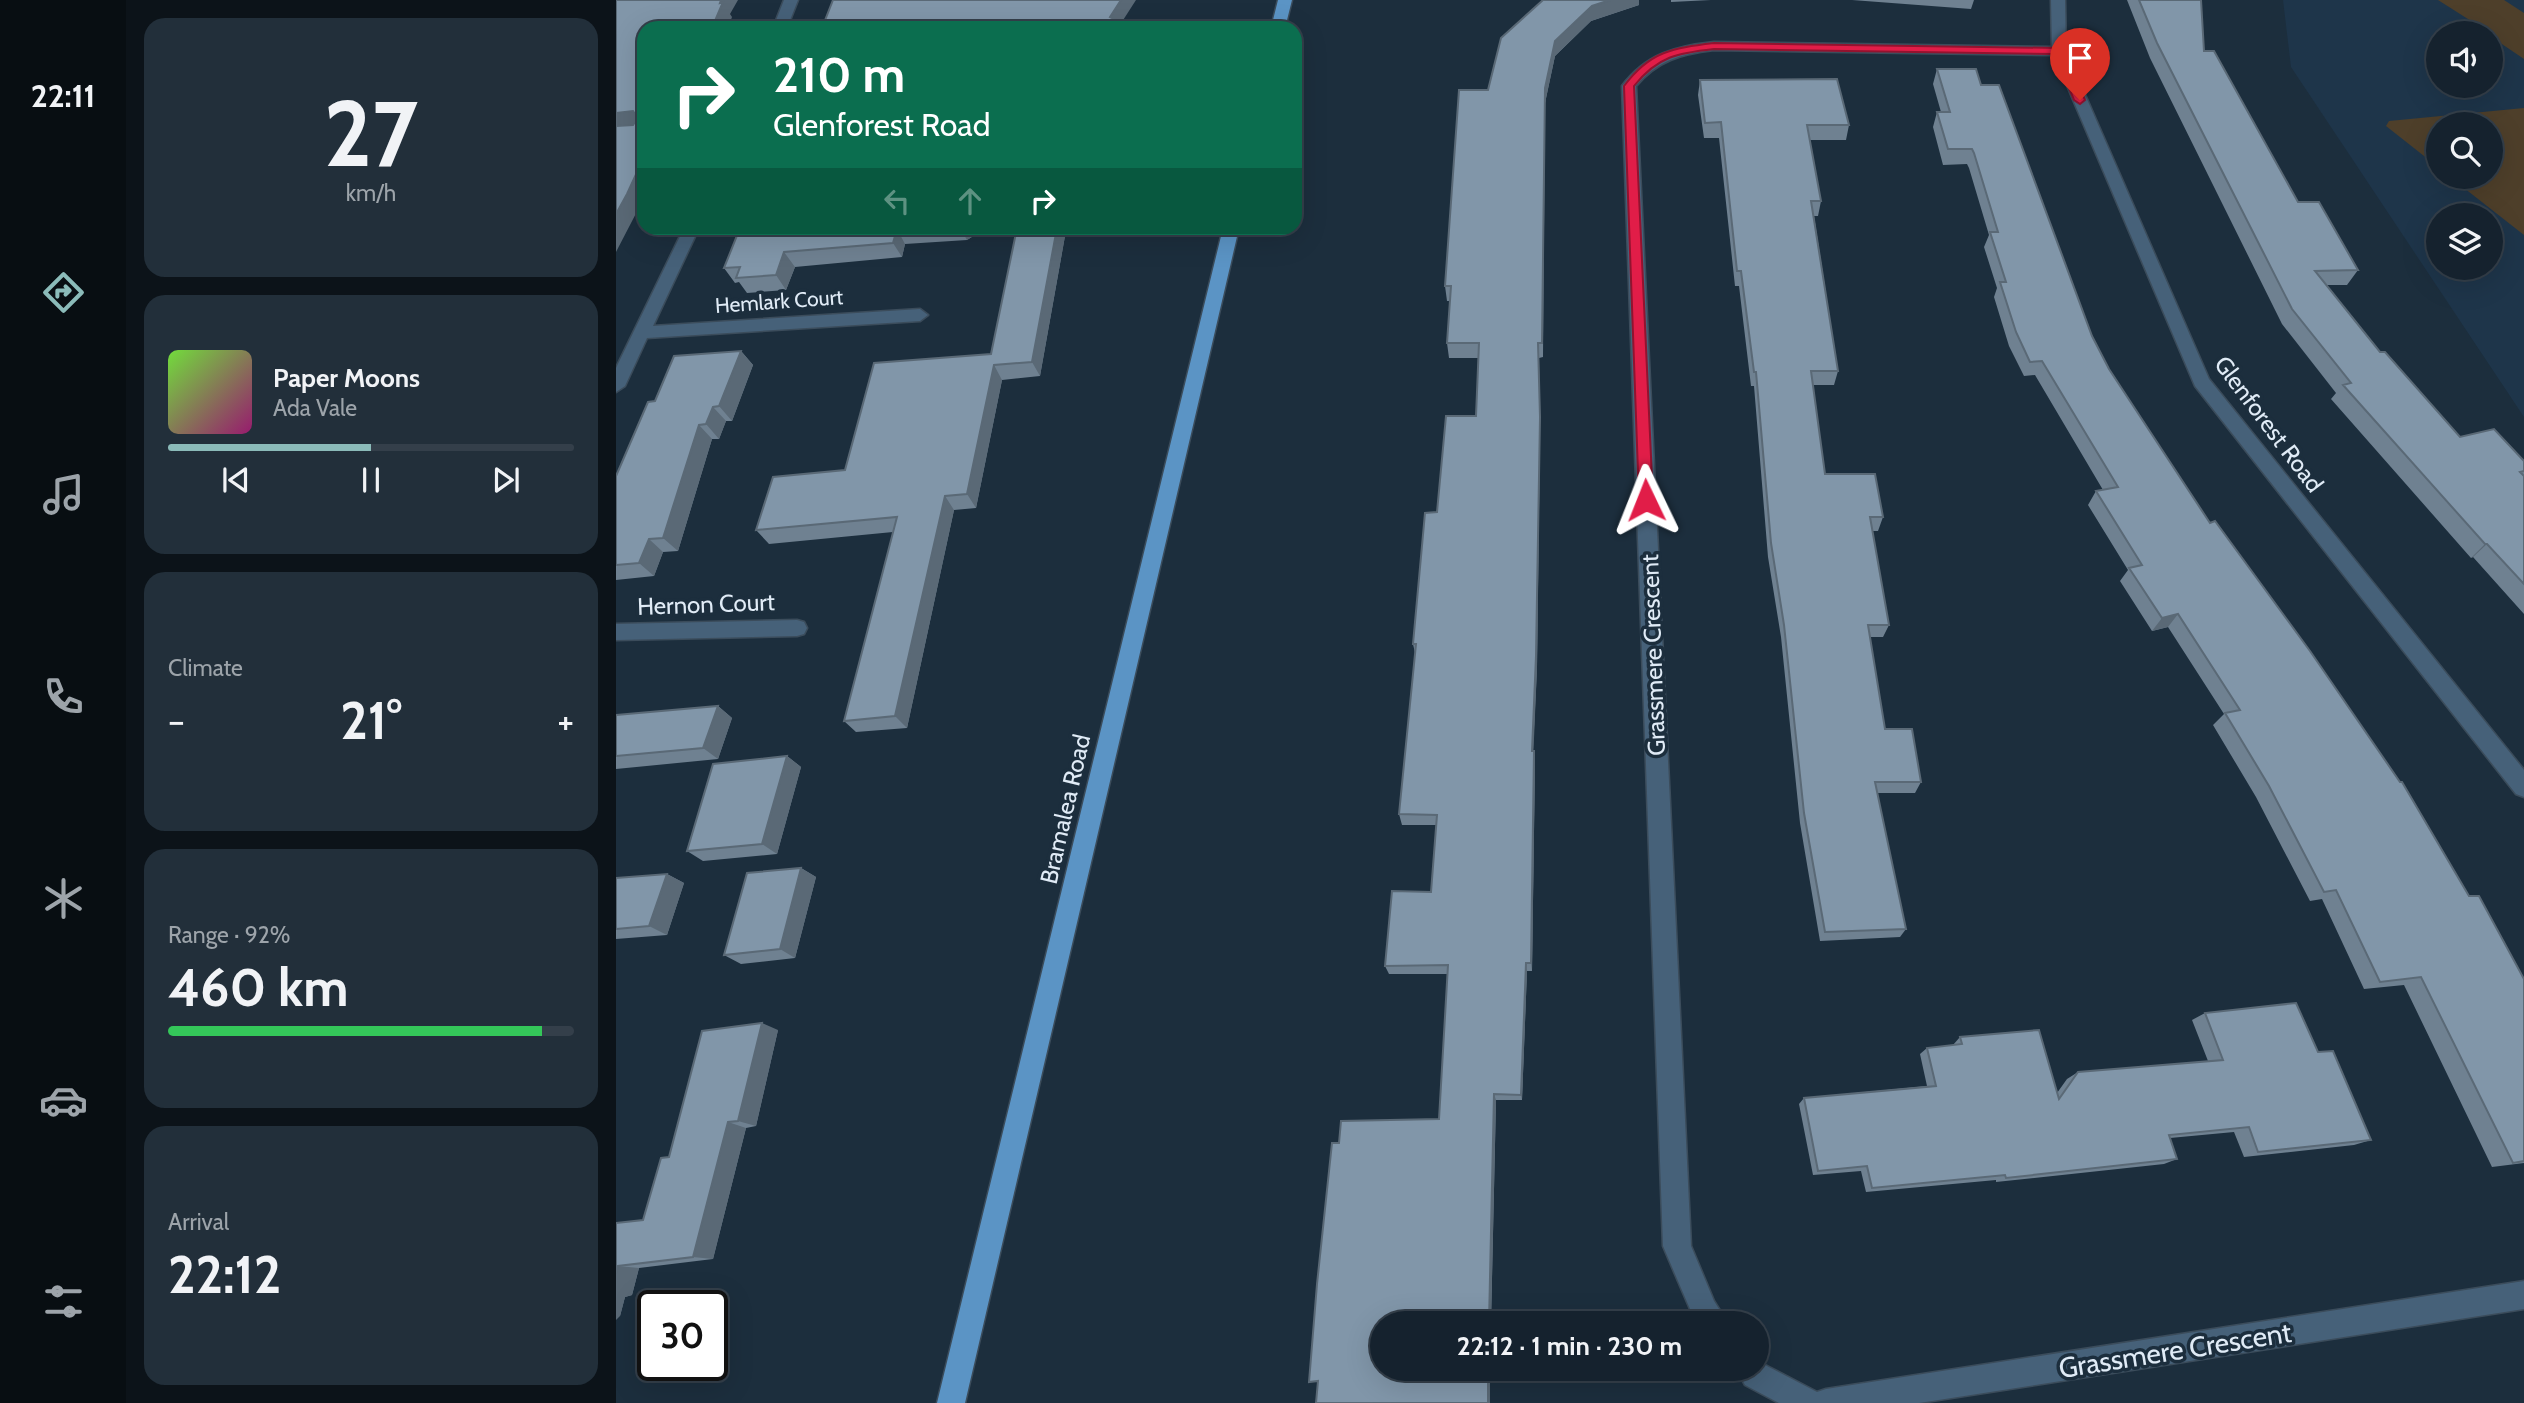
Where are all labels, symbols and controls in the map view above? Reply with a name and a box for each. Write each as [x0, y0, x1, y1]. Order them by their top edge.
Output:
map controls [2426, 21, 2503, 280]
button: sound [2426, 21, 2503, 98]
pin [2050, 28, 2110, 100]
icon: arrive [2061, 39, 2099, 77]
text: 210 m [773, 45, 905, 104]
icon: right [658, 49, 749, 140]
text: 22:11 [31, 76, 95, 115]
text: 27 [324, 78, 418, 189]
text: Glenforest Road [773, 105, 990, 144]
button: search [2426, 112, 2503, 189]
text: km/h [346, 179, 396, 207]
icon: left [878, 182, 916, 220]
icon: ahead [951, 182, 989, 220]
icon: right [1024, 182, 1062, 220]
button: layers [2426, 203, 2503, 280]
icon: directions [39, 268, 88, 317]
street label: Hemlark Court [714, 284, 844, 318]
street label: Glenforest Road [2208, 350, 2330, 498]
text: Paper Moons [273, 362, 420, 394]
text: Ada Vale [273, 394, 357, 422]
icon: previous [217, 461, 255, 499]
icon: pause [352, 461, 390, 499]
icon: next [487, 461, 525, 499]
position arrow [1609, 463, 1683, 537]
icon: music [39, 470, 88, 519]
street label: Grassmere Crescent [1635, 554, 1671, 756]
street label: Hernon Court [637, 587, 775, 621]
text: Climate [168, 654, 243, 682]
icon: phone [39, 672, 88, 721]
text: 21° [340, 689, 402, 752]
text: − [168, 697, 185, 744]
text: + [557, 697, 574, 744]
street label: Bramalea Road [1034, 731, 1096, 887]
icon: climate [39, 874, 88, 923]
text: Range · 92% [168, 921, 291, 949]
text: 460 km [168, 956, 348, 1019]
icon: car [39, 1076, 88, 1125]
text: Arrival [168, 1208, 229, 1236]
text: 22:12 [168, 1243, 281, 1306]
icon: filters [39, 1277, 88, 1326]
speed limit sign: 30 [637, 1290, 728, 1381]
street label: Grassmere Crescent [2056, 1315, 2294, 1385]
text: 22:12 · 1 min · 230 m [1457, 1330, 1682, 1362]

